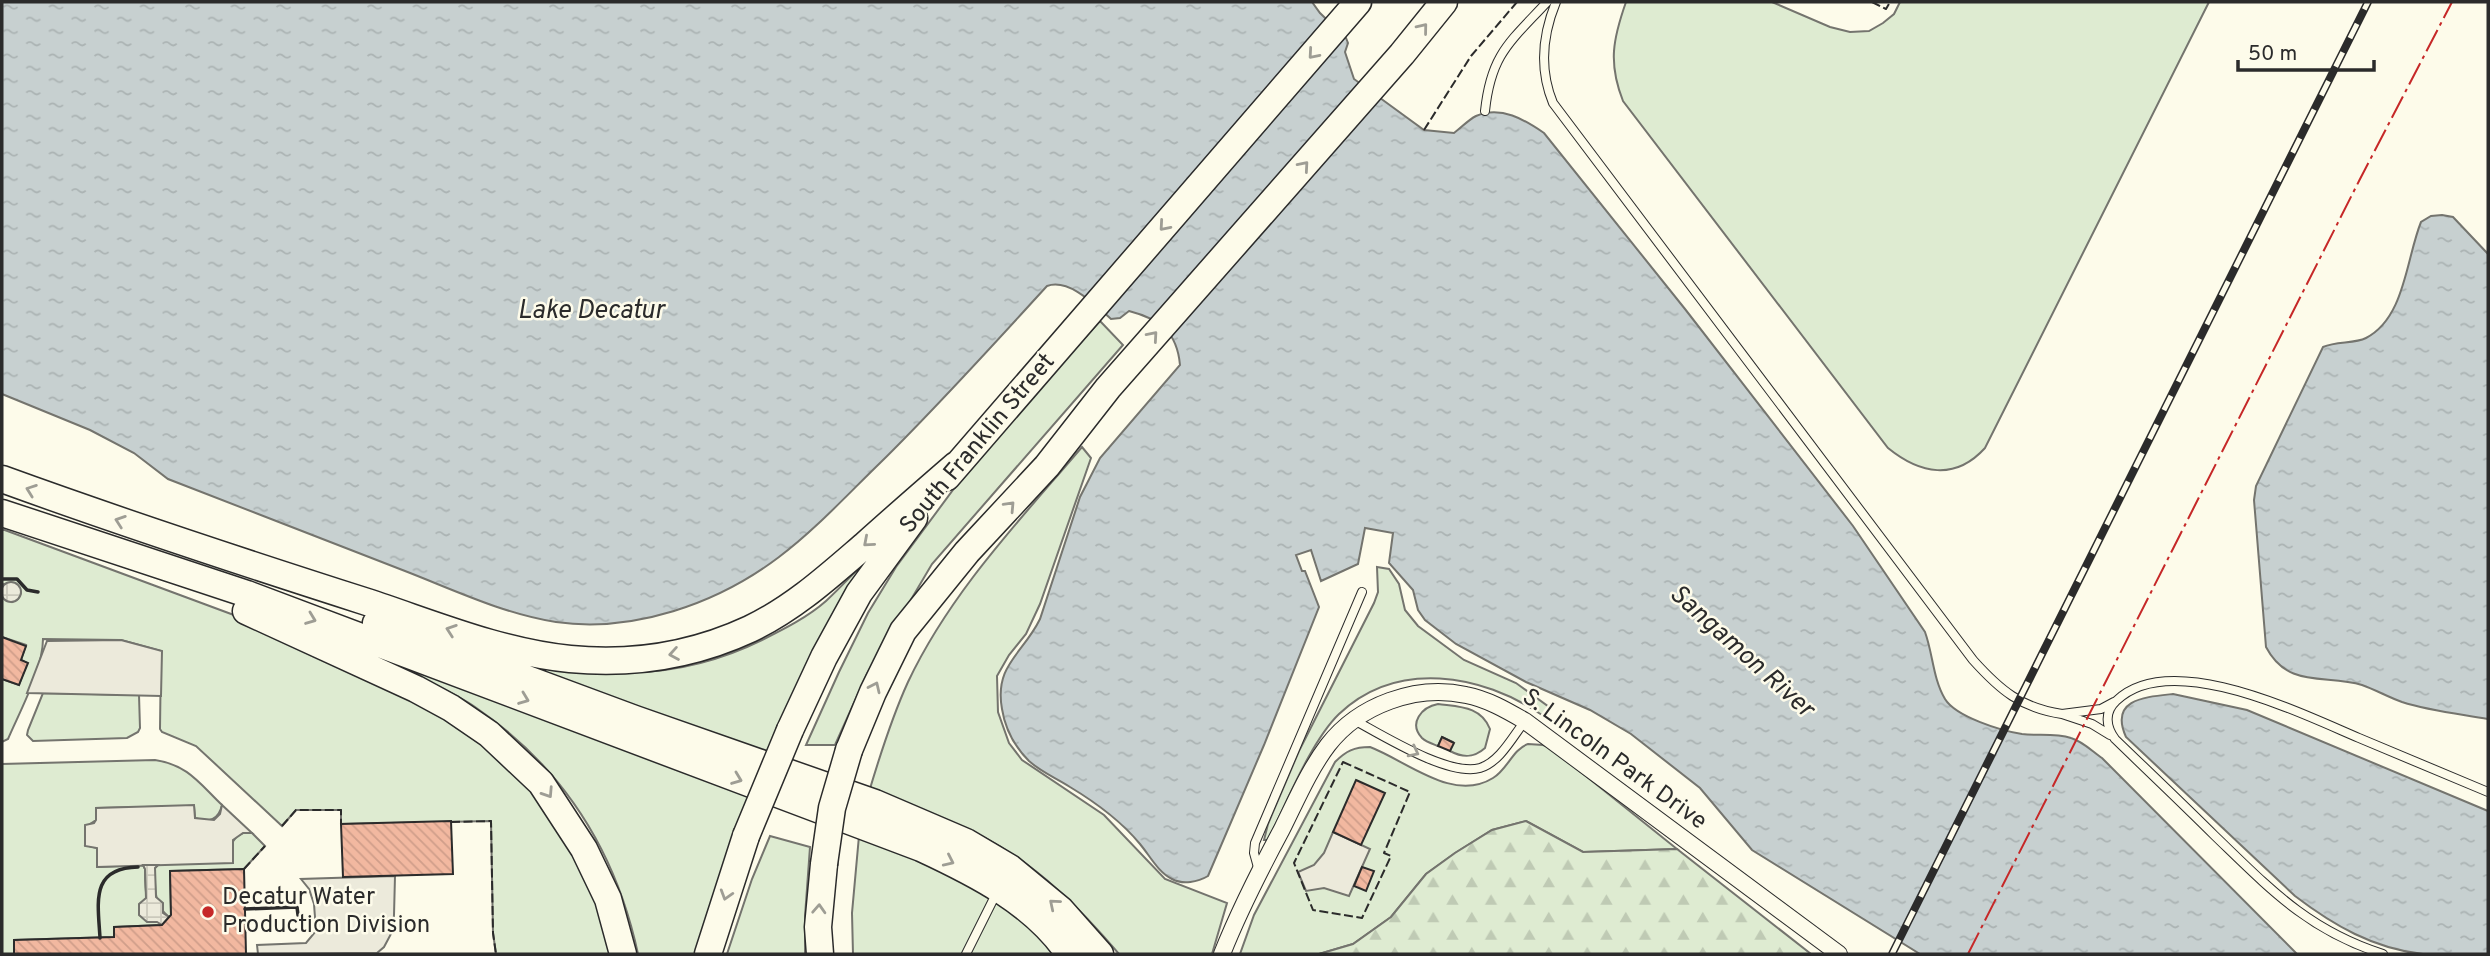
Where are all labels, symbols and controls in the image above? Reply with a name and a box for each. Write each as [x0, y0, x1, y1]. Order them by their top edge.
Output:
one-way arrow [1415, 23, 1428, 35]
scale bar [2238, 28, 2374, 72]
text: 50 m [2248, 41, 2297, 68]
one-way arrow [1309, 45, 1321, 58]
one-way arrow [1296, 161, 1308, 174]
one-way arrow [1160, 218, 1172, 231]
water label: Lake Decatur [518, 295, 667, 328]
one-way arrow [1145, 332, 1157, 345]
street label: South Franklin Street [894, 348, 1062, 540]
one-way arrow [26, 484, 38, 498]
one-way arrow [1002, 501, 1014, 514]
one-way arrow [115, 515, 127, 529]
one-way arrow [863, 534, 876, 546]
water label: Sangamon River [1661, 578, 1822, 727]
one-way arrow [304, 610, 316, 624]
one-way arrow [445, 624, 458, 638]
one-way arrow [668, 646, 680, 661]
one-way arrow [867, 682, 881, 694]
street label: S. Lincoln Park Drive [1516, 683, 1712, 837]
one-way arrow [517, 690, 529, 704]
one-way arrow [1407, 743, 1419, 757]
one-way arrow [730, 770, 742, 784]
one-way arrow [540, 786, 553, 799]
one-way arrow [942, 853, 954, 867]
place label: Decatur Water Production Division [222, 883, 430, 941]
one-way arrow [720, 889, 735, 901]
one-way arrow [1050, 900, 1063, 912]
one-way arrow [812, 903, 827, 914]
marker: Decatur Water Production Division [200, 904, 216, 920]

